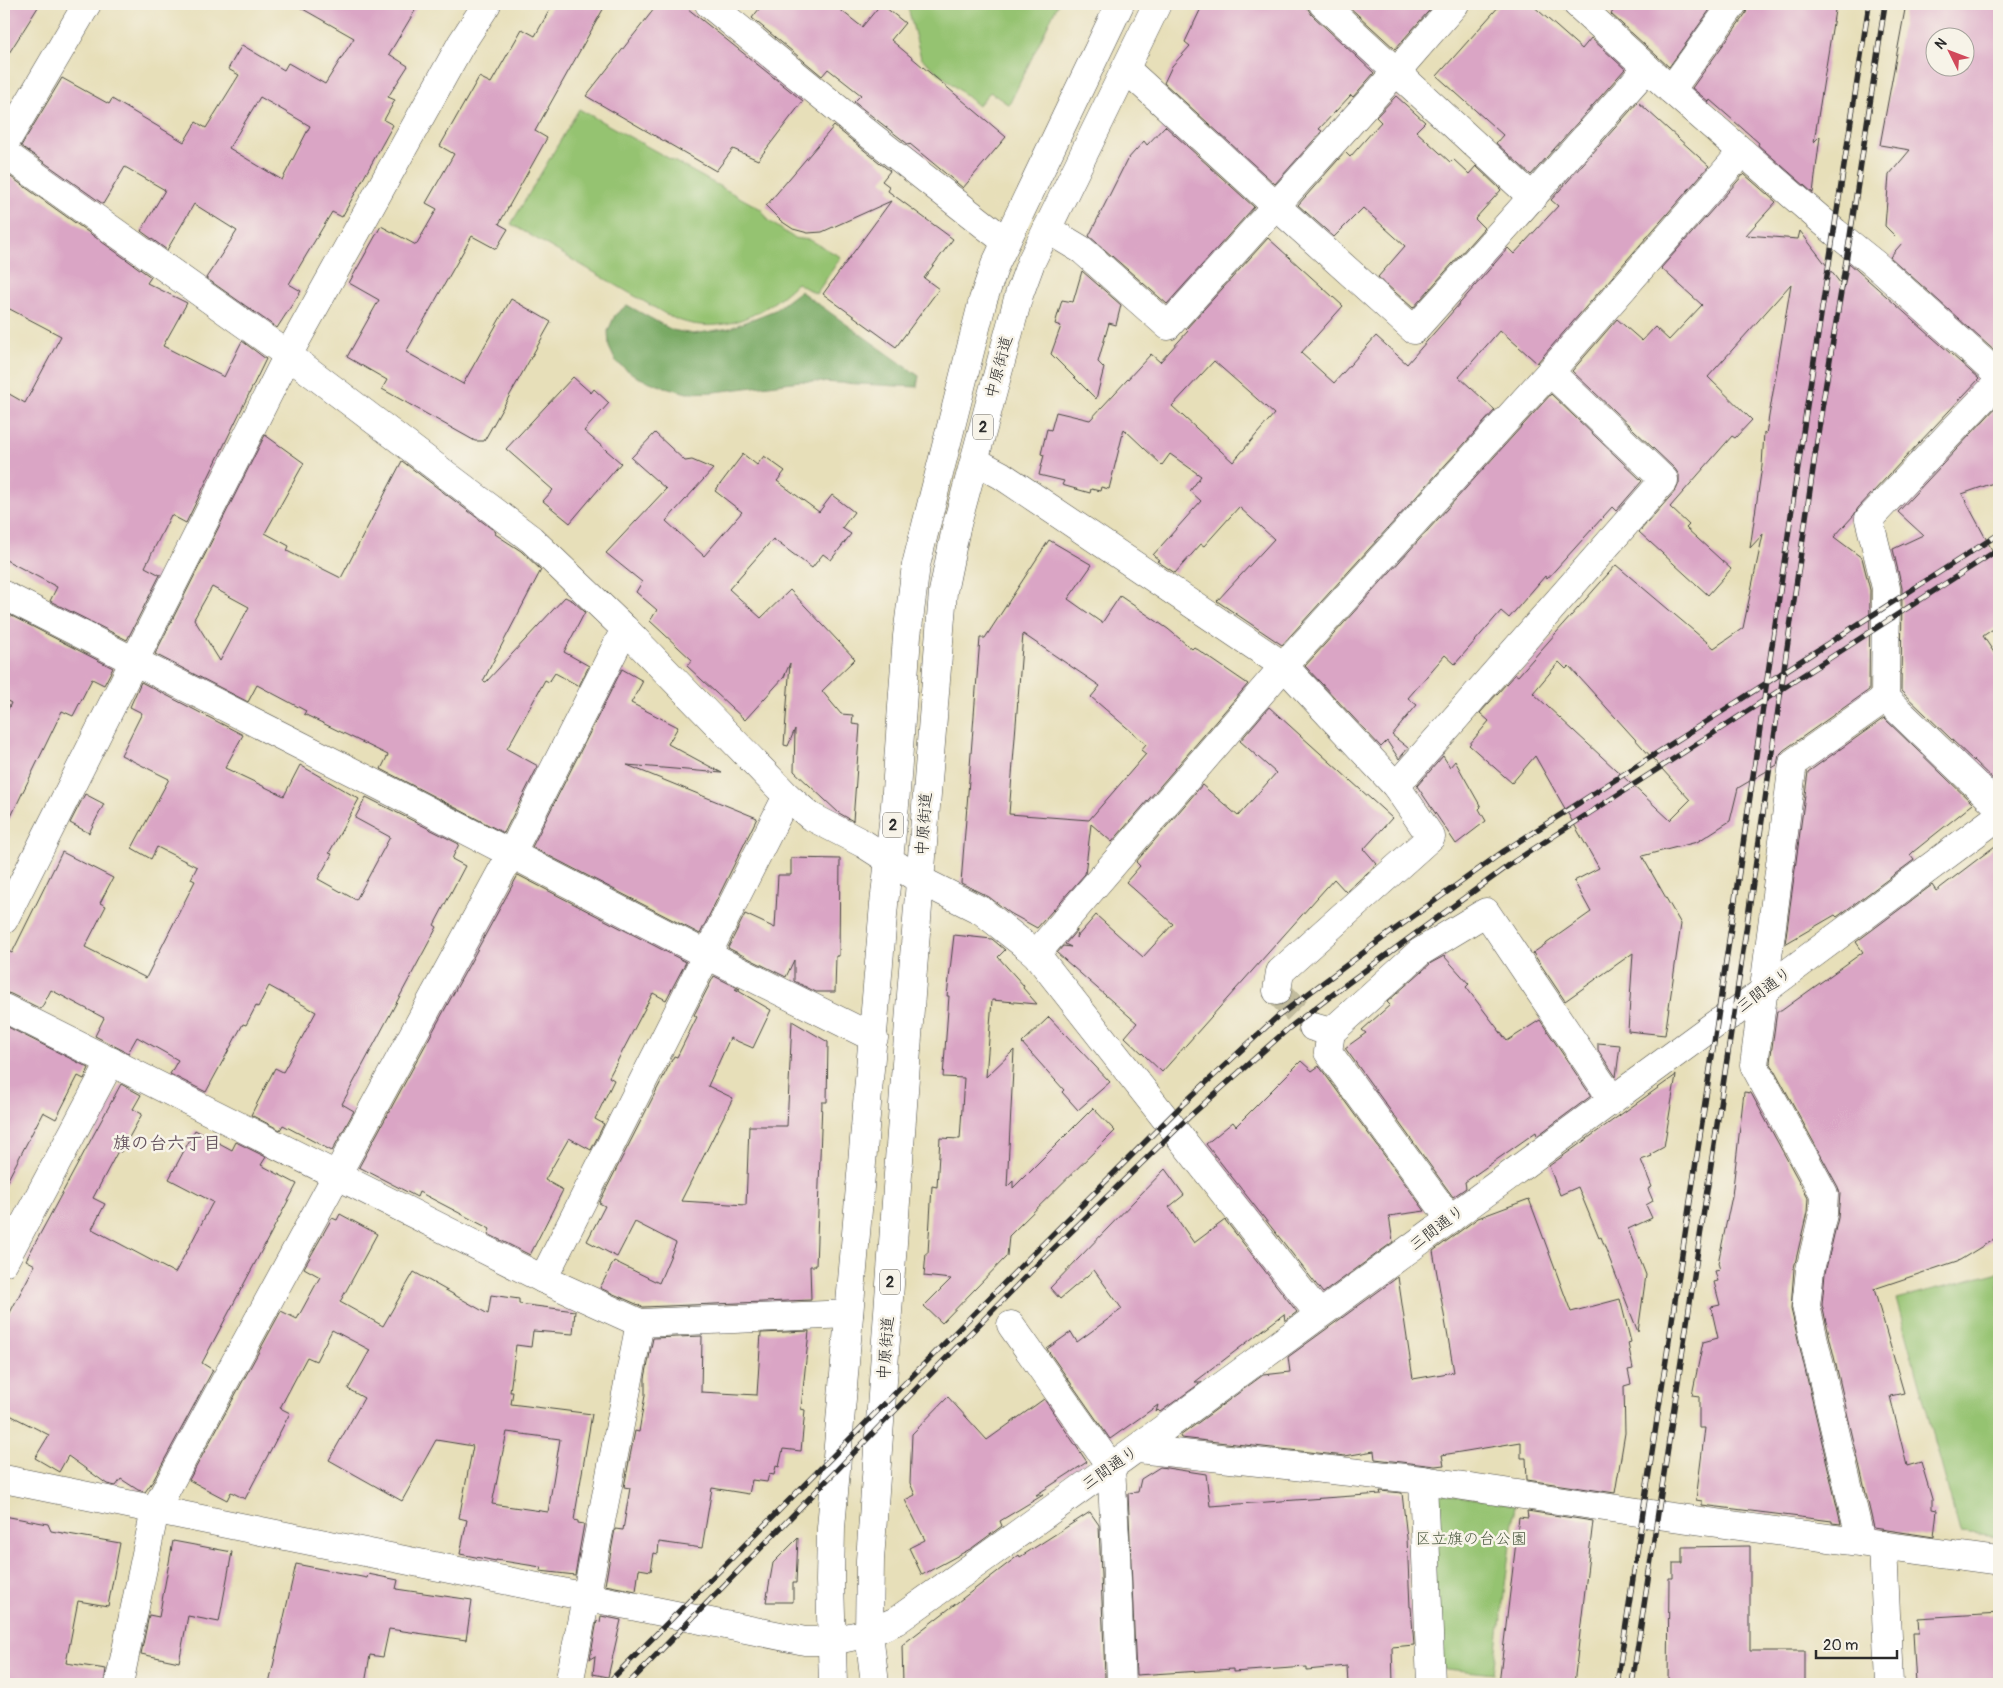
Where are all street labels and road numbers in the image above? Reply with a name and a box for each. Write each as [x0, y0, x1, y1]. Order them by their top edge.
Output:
street label: 中原街道 [981, 333, 1017, 401]
road number: 2 [973, 414, 993, 440]
street label: 中原街道 [912, 791, 936, 857]
road number: 2 [883, 812, 903, 838]
street label: 三間通り [1732, 963, 1796, 1017]
street label: 三間通り [1405, 1201, 1469, 1255]
road number: 2 [880, 1270, 900, 1294]
street label: 中原街道 [874, 1315, 898, 1381]
street label: 三間通り [1078, 1441, 1142, 1495]

